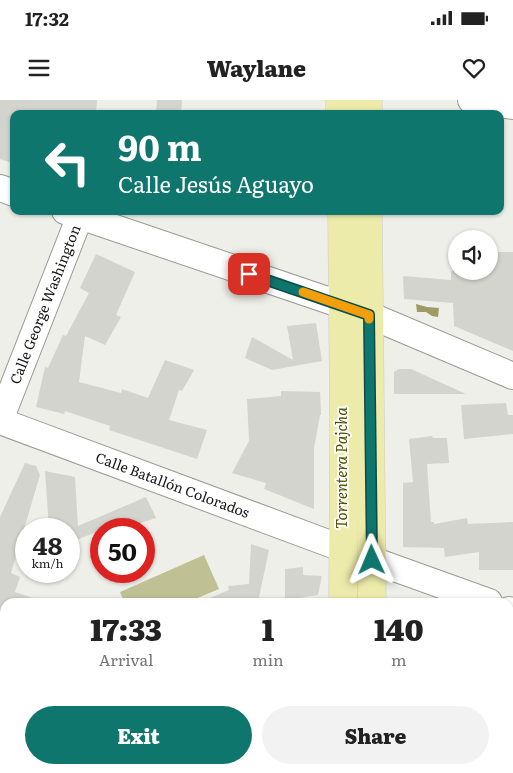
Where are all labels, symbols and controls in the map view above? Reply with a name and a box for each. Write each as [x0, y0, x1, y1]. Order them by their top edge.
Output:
text: 17:32 [25, 4, 69, 32]
text: Waylane [207, 51, 306, 84]
icon: menu [25, 54, 53, 82]
icon: heart [460, 54, 488, 82]
text: 90 m [118, 120, 202, 172]
icon: left [35, 130, 100, 195]
text: Calle Jesús Aguayo [118, 167, 314, 200]
street label: Calle George Washington [4, 222, 85, 387]
map controls [448, 230, 498, 280]
button: sound [448, 230, 498, 280]
pin [228, 253, 270, 295]
icon: arrive [235, 260, 263, 288]
water label: Torrentera Pajcha [329, 407, 352, 529]
street label: Calle Batallón Colorados [93, 446, 253, 522]
speed limit sign: 50 [90, 518, 155, 583]
text: 48 [33, 526, 62, 563]
position arrow [345, 533, 397, 585]
text: km/h [32, 554, 63, 572]
text: 17:33 [90, 606, 162, 650]
text: 1 [262, 606, 274, 650]
text: 140 [374, 606, 424, 650]
text: Arrival [99, 647, 153, 671]
text: min [252, 647, 284, 671]
text: m [391, 647, 407, 671]
button: Exit [25, 706, 252, 764]
button: Share [262, 706, 489, 764]

